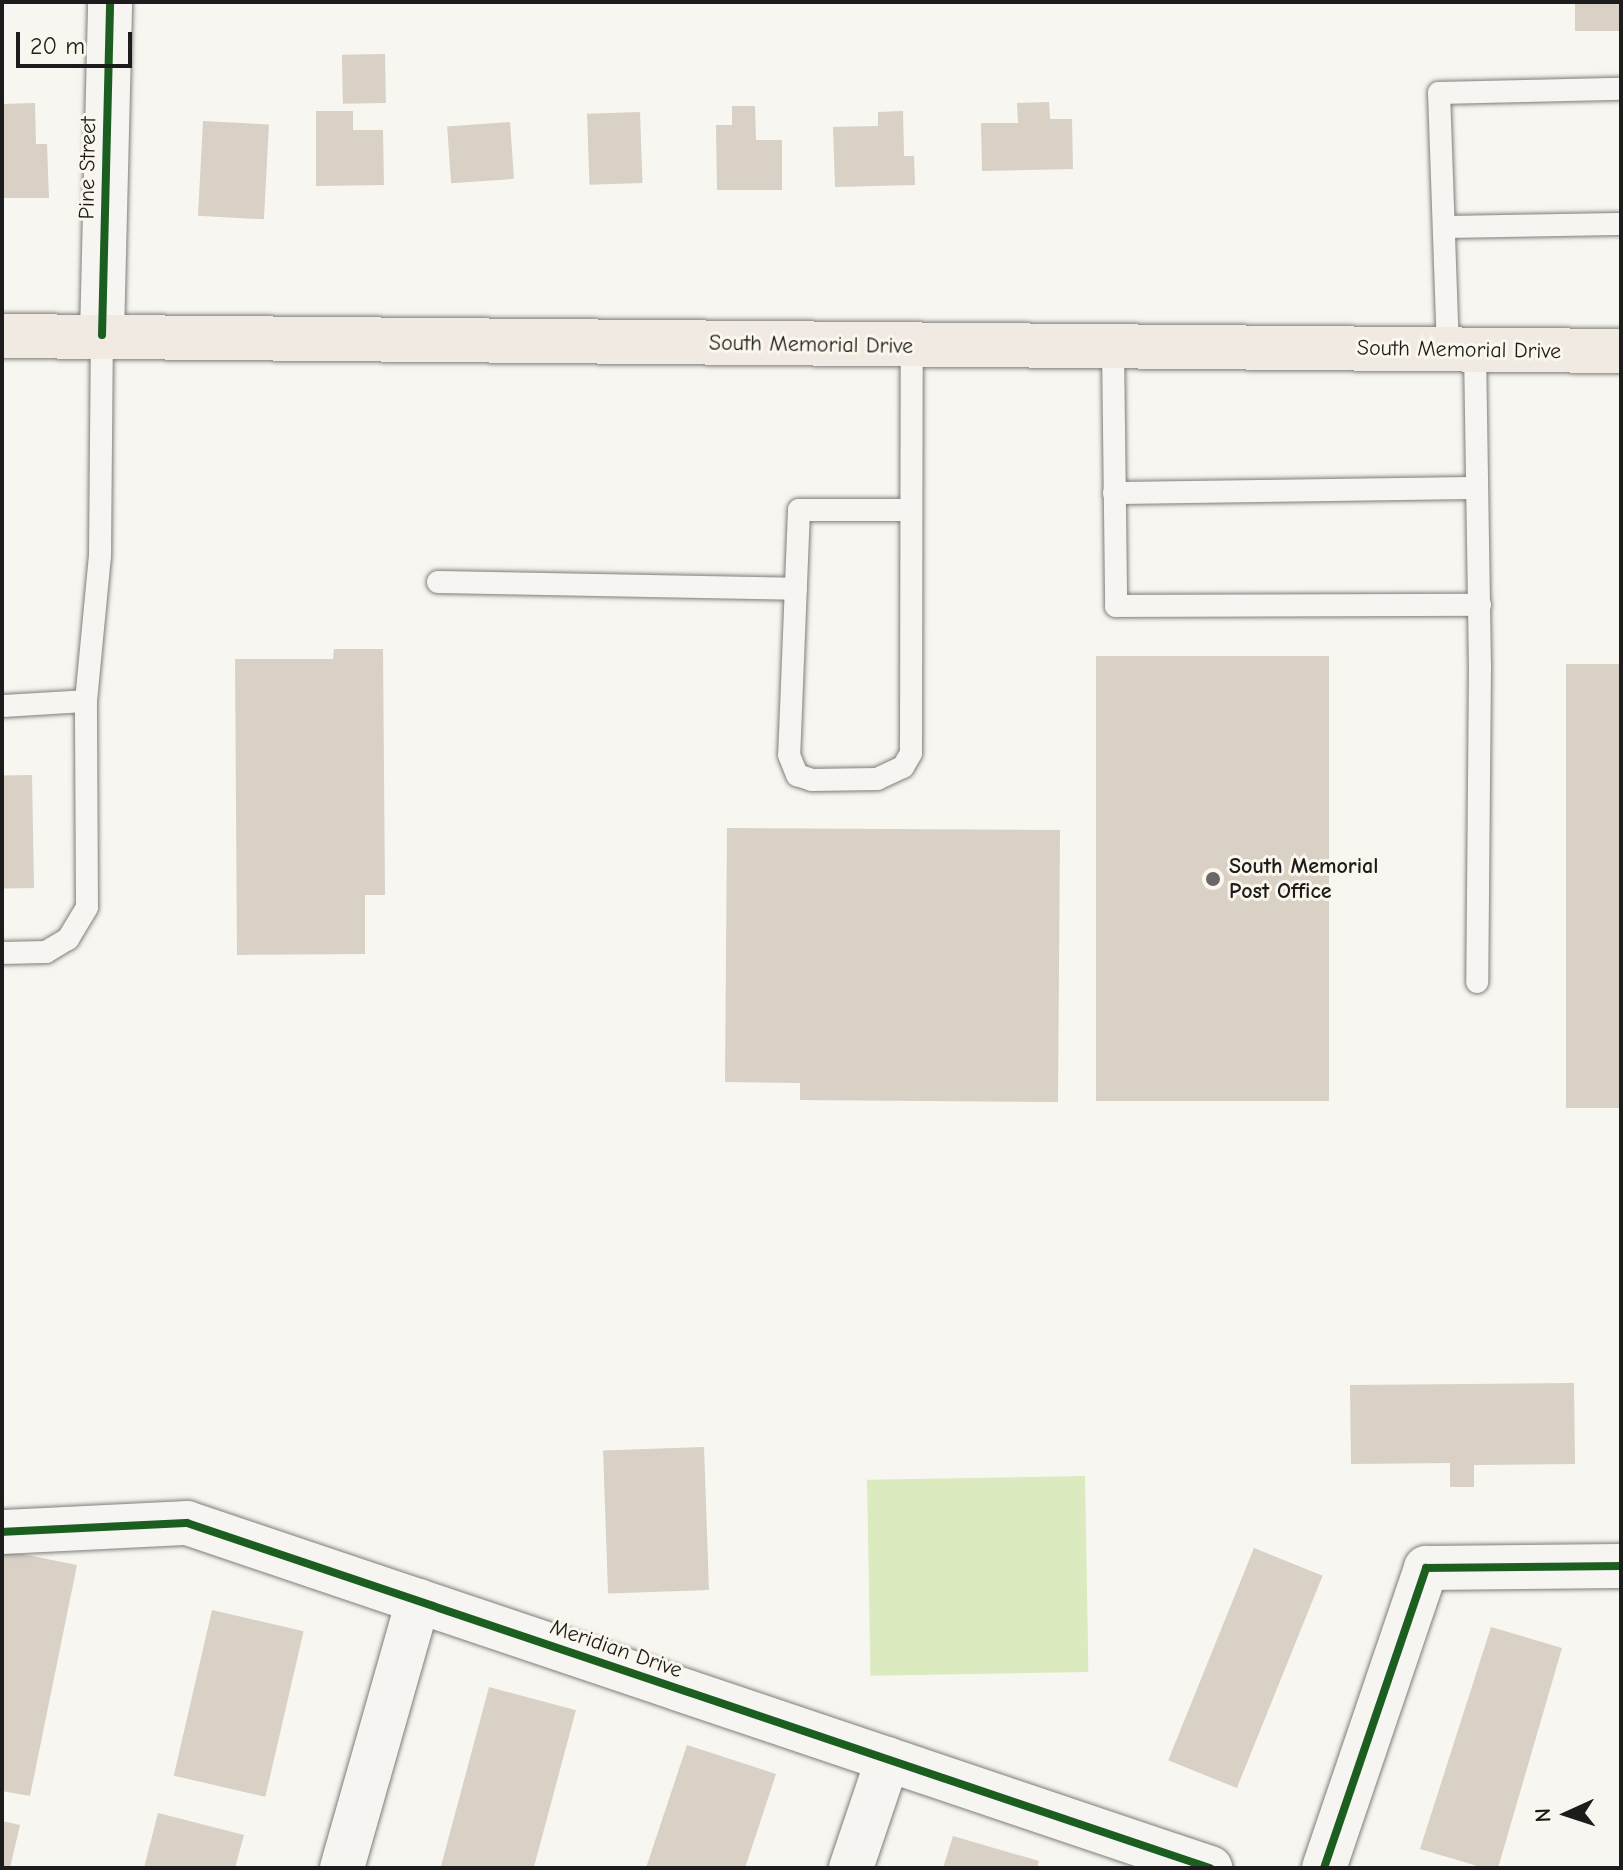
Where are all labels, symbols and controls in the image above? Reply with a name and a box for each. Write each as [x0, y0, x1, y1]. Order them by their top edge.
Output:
scale bar [20, 16, 136, 66]
text: 20 m [30, 32, 85, 60]
street label: Pine Street [74, 116, 102, 220]
street label: South Memorial Drive [709, 330, 913, 360]
street label: South Memorial Drive [1357, 335, 1561, 365]
place label: South Memorial Post Office [1229, 853, 1378, 904]
marker: South Memorial Post Office [1204, 870, 1222, 888]
street label: Meridian Drive [546, 1614, 686, 1684]
north arrow [1527, 1774, 1607, 1854]
text: N [1530, 1807, 1556, 1823]

